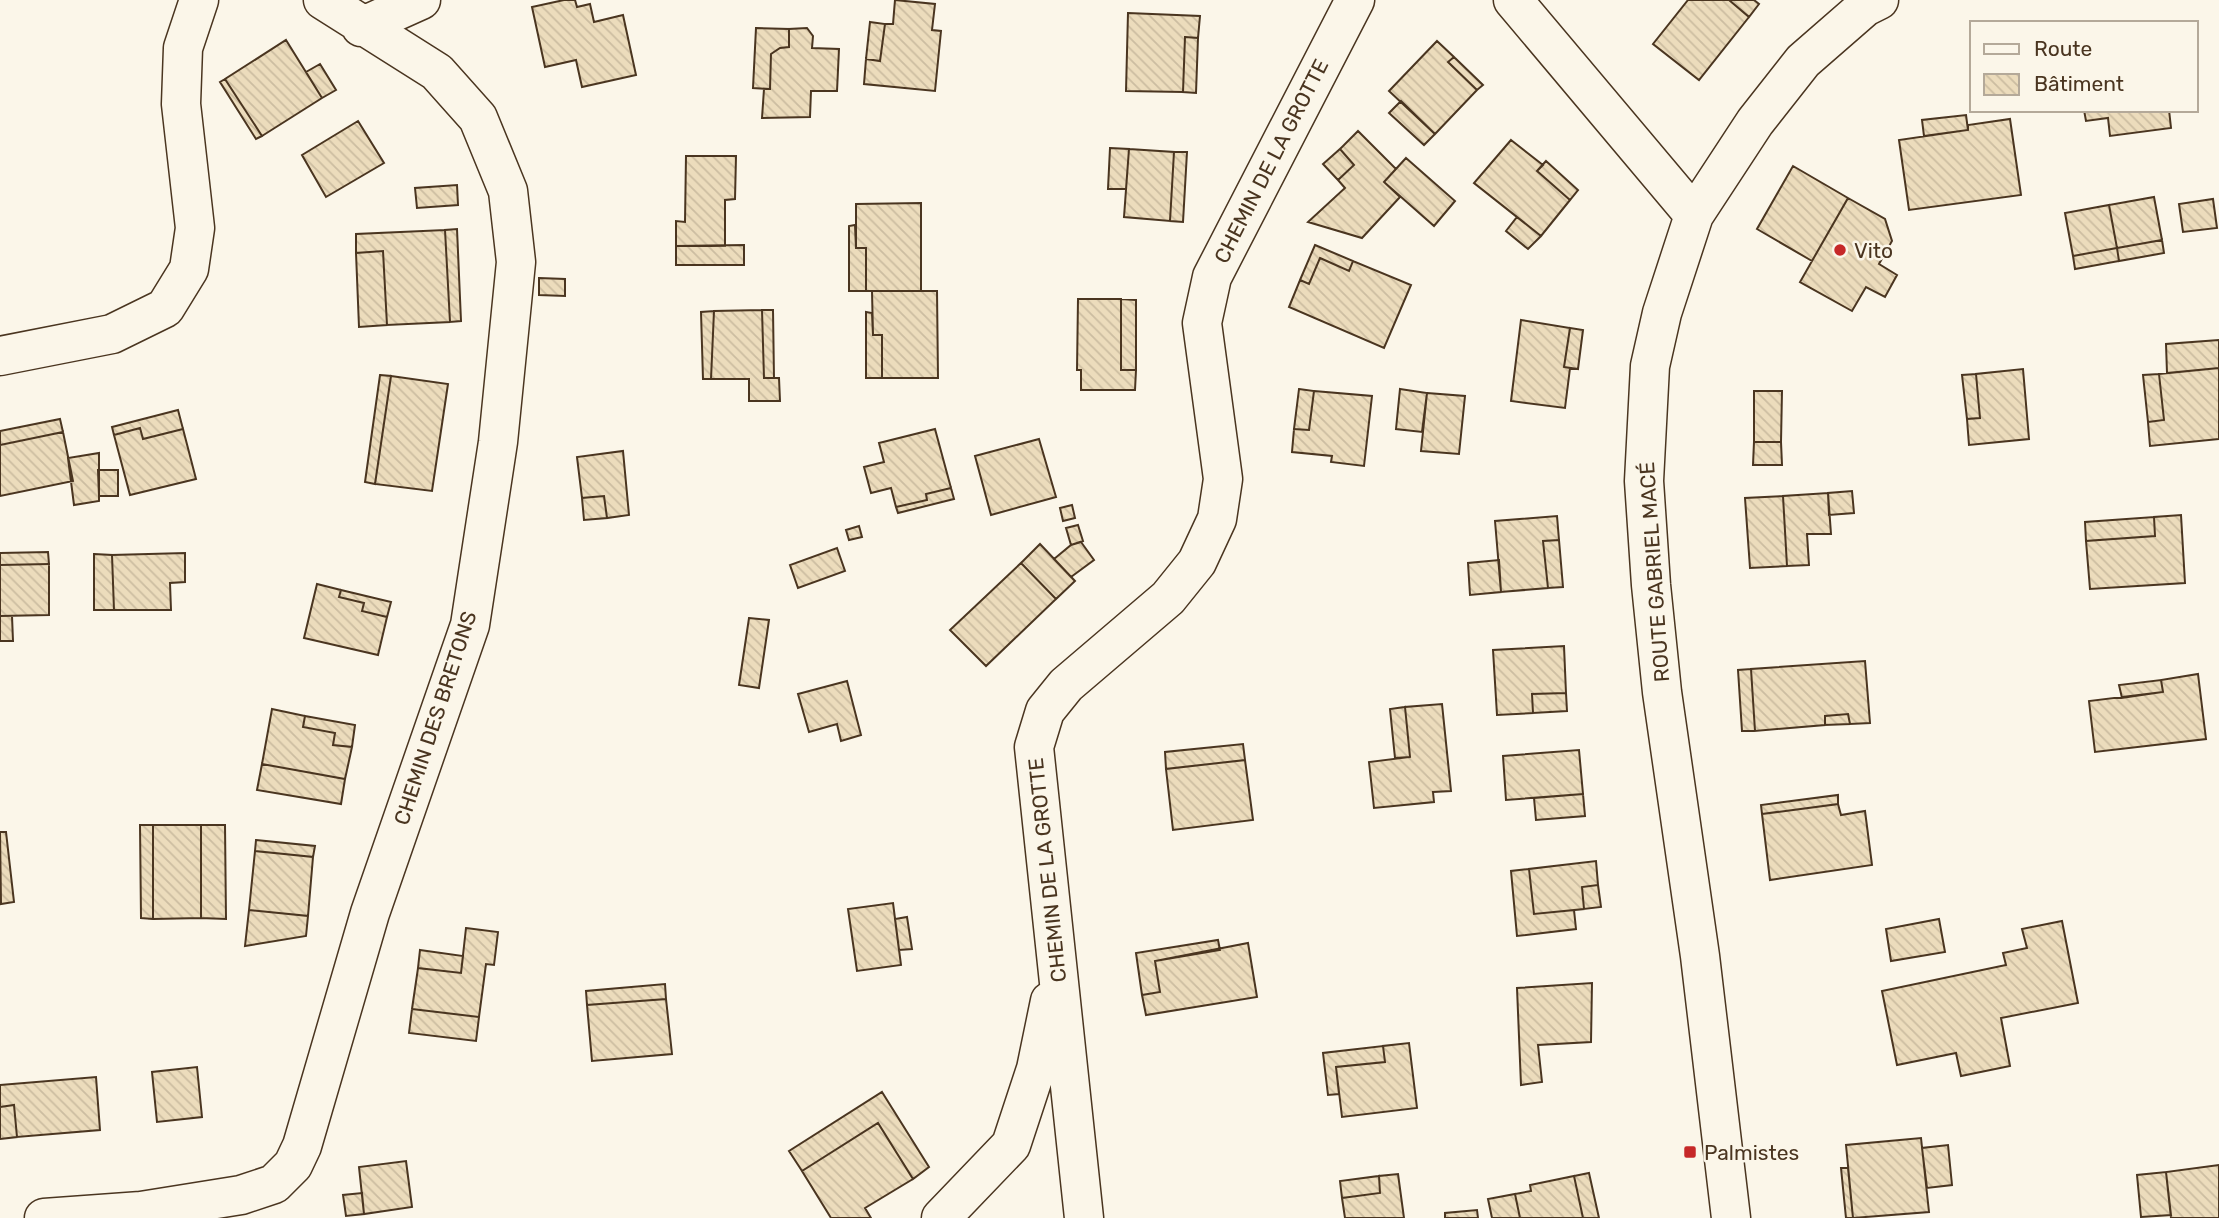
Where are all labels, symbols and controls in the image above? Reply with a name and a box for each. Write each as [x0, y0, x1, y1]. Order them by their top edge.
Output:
legend [1970, 21, 2198, 112]
text: Route [2034, 36, 2092, 61]
street label: CHEMIN DE LA GROTTE [1209, 55, 1333, 267]
text: Bâtiment [2034, 71, 2124, 96]
place label: Vito [1854, 238, 1893, 263]
marker: Vito [1832, 242, 1848, 258]
street label: ROUTE GABRIEL MACÉ [1634, 461, 1674, 683]
street label: CHEMIN DES BRETONS [389, 608, 481, 828]
street label: CHEMIN DE LA GROTTE [1023, 756, 1071, 984]
place label: Palmistes [1704, 1140, 1799, 1165]
marker: Palmistes [1682, 1144, 1698, 1160]

